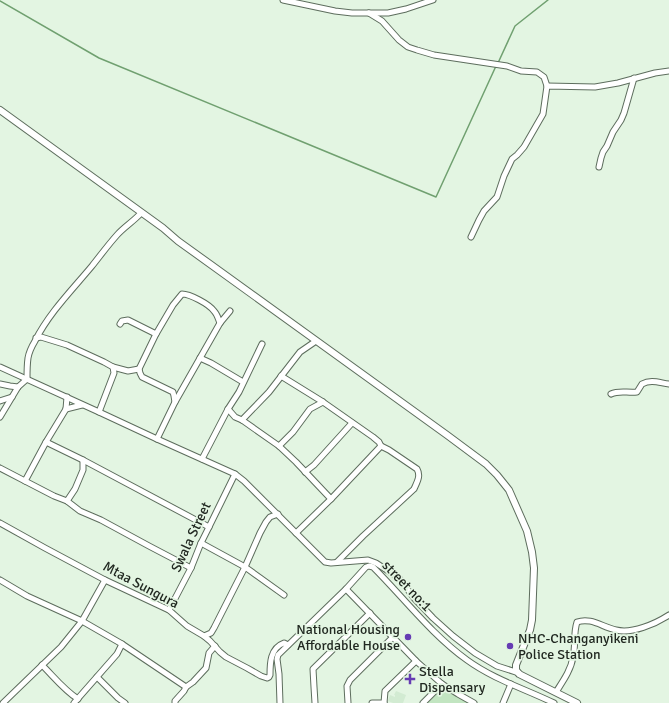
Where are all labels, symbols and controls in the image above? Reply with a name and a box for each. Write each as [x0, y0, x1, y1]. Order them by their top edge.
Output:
street label: Swala Street [167, 499, 215, 575]
street label: street no:1 [379, 557, 435, 615]
street label: Mtaa Sungura [100, 558, 182, 612]
place label: National Housing Affordable House [296, 621, 400, 654]
place label: NHC-Changanyikeni Police Station [518, 630, 639, 663]
marker: National Housing Affordable House [403, 632, 413, 642]
marker: NHC-Changanyikeni Police Station [505, 641, 515, 651]
place label: Stella Dispensary [419, 663, 486, 696]
marker: Stella Dispensary [404, 673, 416, 685]

